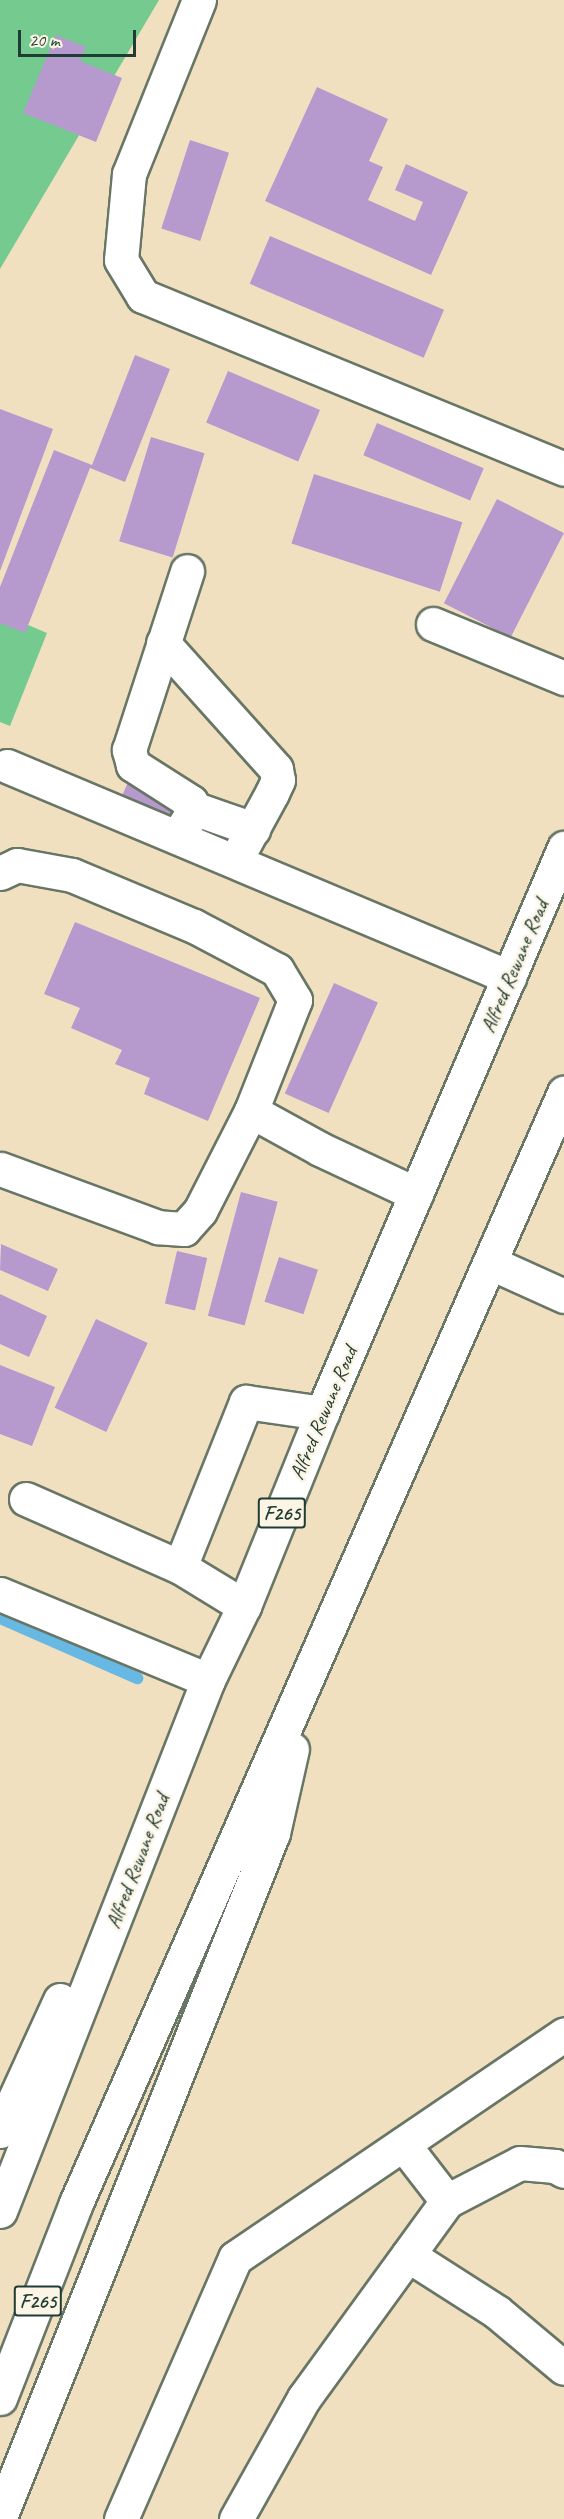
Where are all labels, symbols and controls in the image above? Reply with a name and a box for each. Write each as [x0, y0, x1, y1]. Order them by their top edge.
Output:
scale bar [21, 18, 140, 56]
text: 20 m [29, 29, 60, 51]
street label: Alfred Rewane Road [475, 896, 553, 1036]
street label: Alfred Rewane Road [284, 1343, 362, 1483]
road number: F265 [256, 1496, 308, 1530]
street label: Alfred Rewane Road [100, 1790, 174, 1932]
road number: F265 [12, 2284, 63, 2318]

